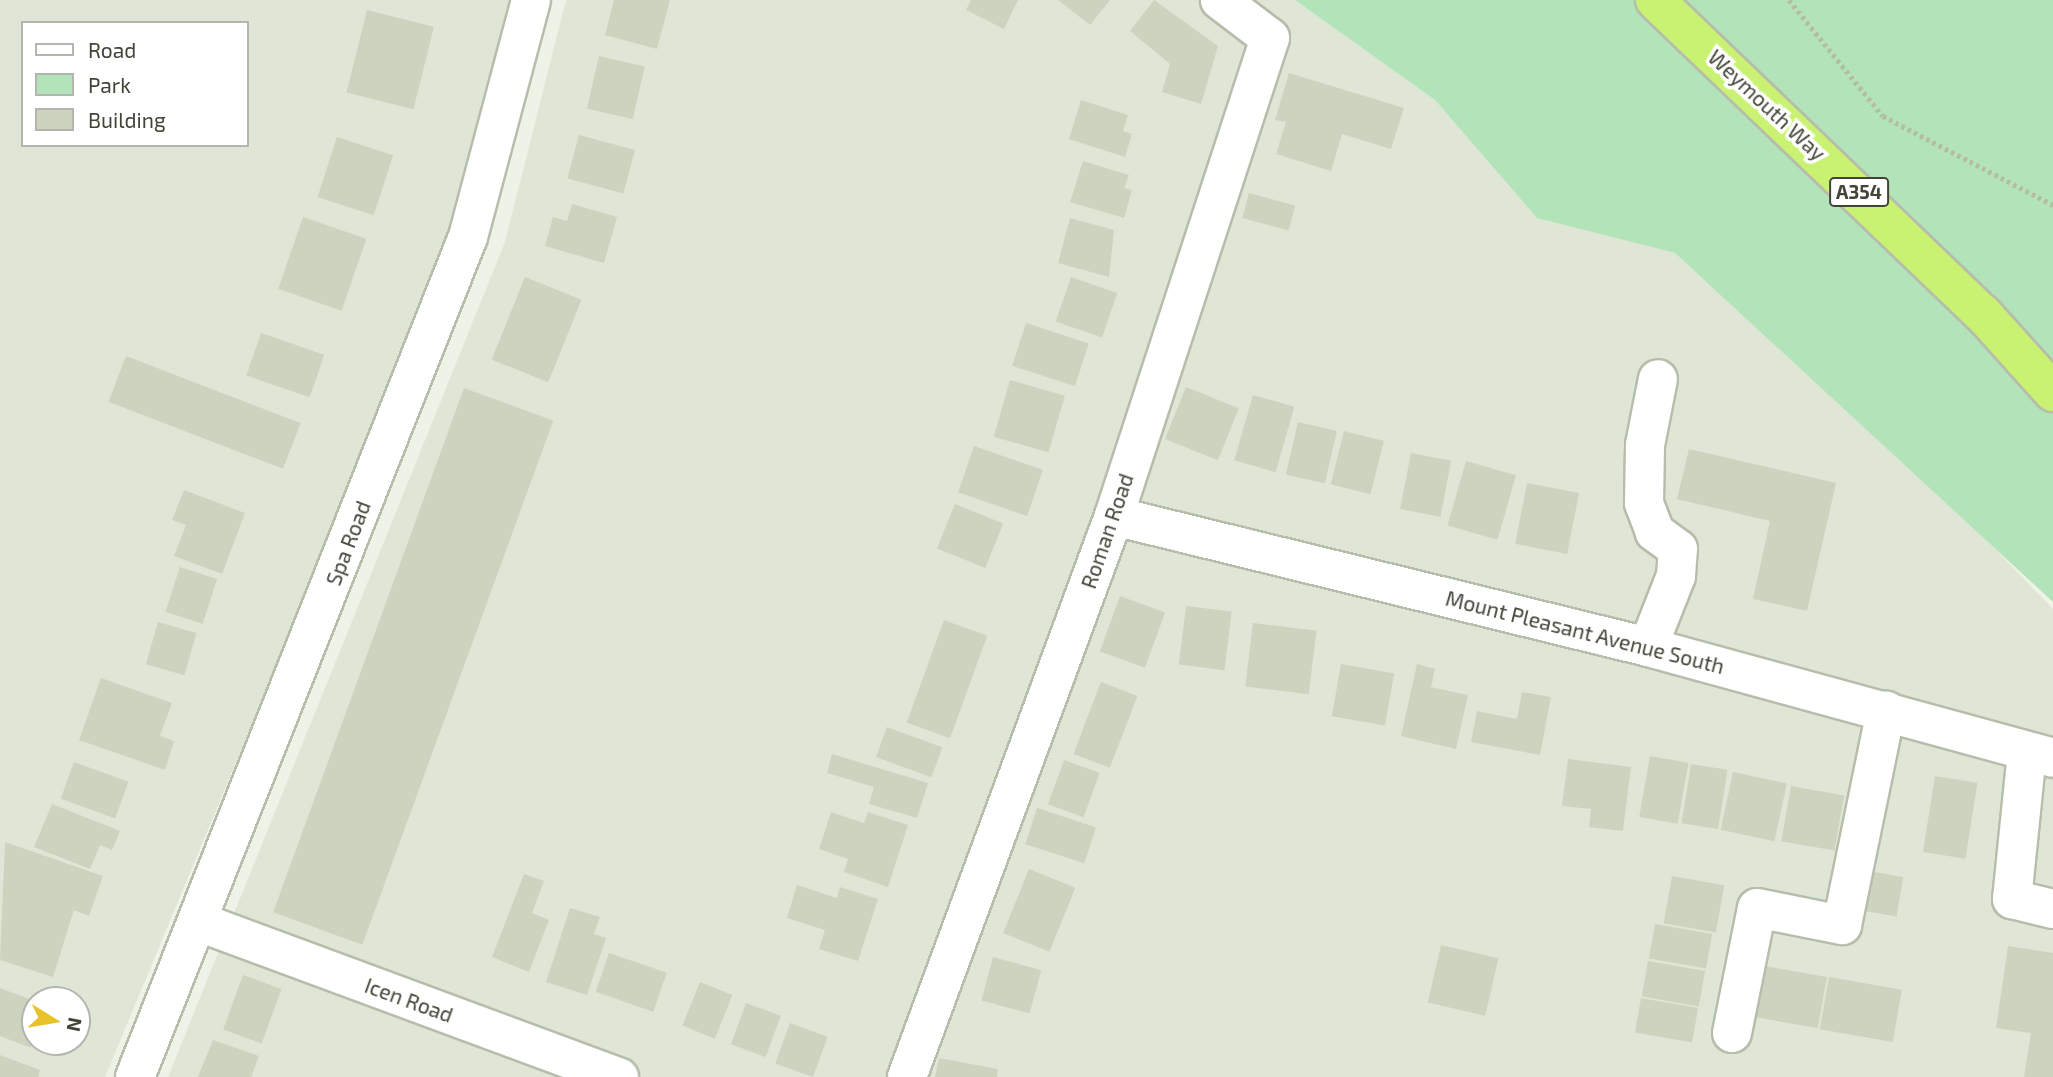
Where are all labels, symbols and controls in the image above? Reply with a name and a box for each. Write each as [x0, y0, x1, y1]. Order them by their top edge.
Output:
legend [21, 21, 248, 147]
text: Road [88, 37, 136, 62]
street label: Weymouth Way [1703, 44, 1831, 166]
text: Park [88, 72, 131, 97]
text: Building [88, 107, 166, 132]
road number: A354 [1828, 176, 1890, 208]
street label: Roman Road [1076, 470, 1138, 592]
street label: Spa Road [320, 497, 376, 589]
street label: Mount Pleasant Avenue South [1443, 585, 1727, 679]
street label: Icen Road [361, 972, 457, 1028]
north arrow [21, 986, 91, 1056]
text: N [63, 1016, 88, 1034]

